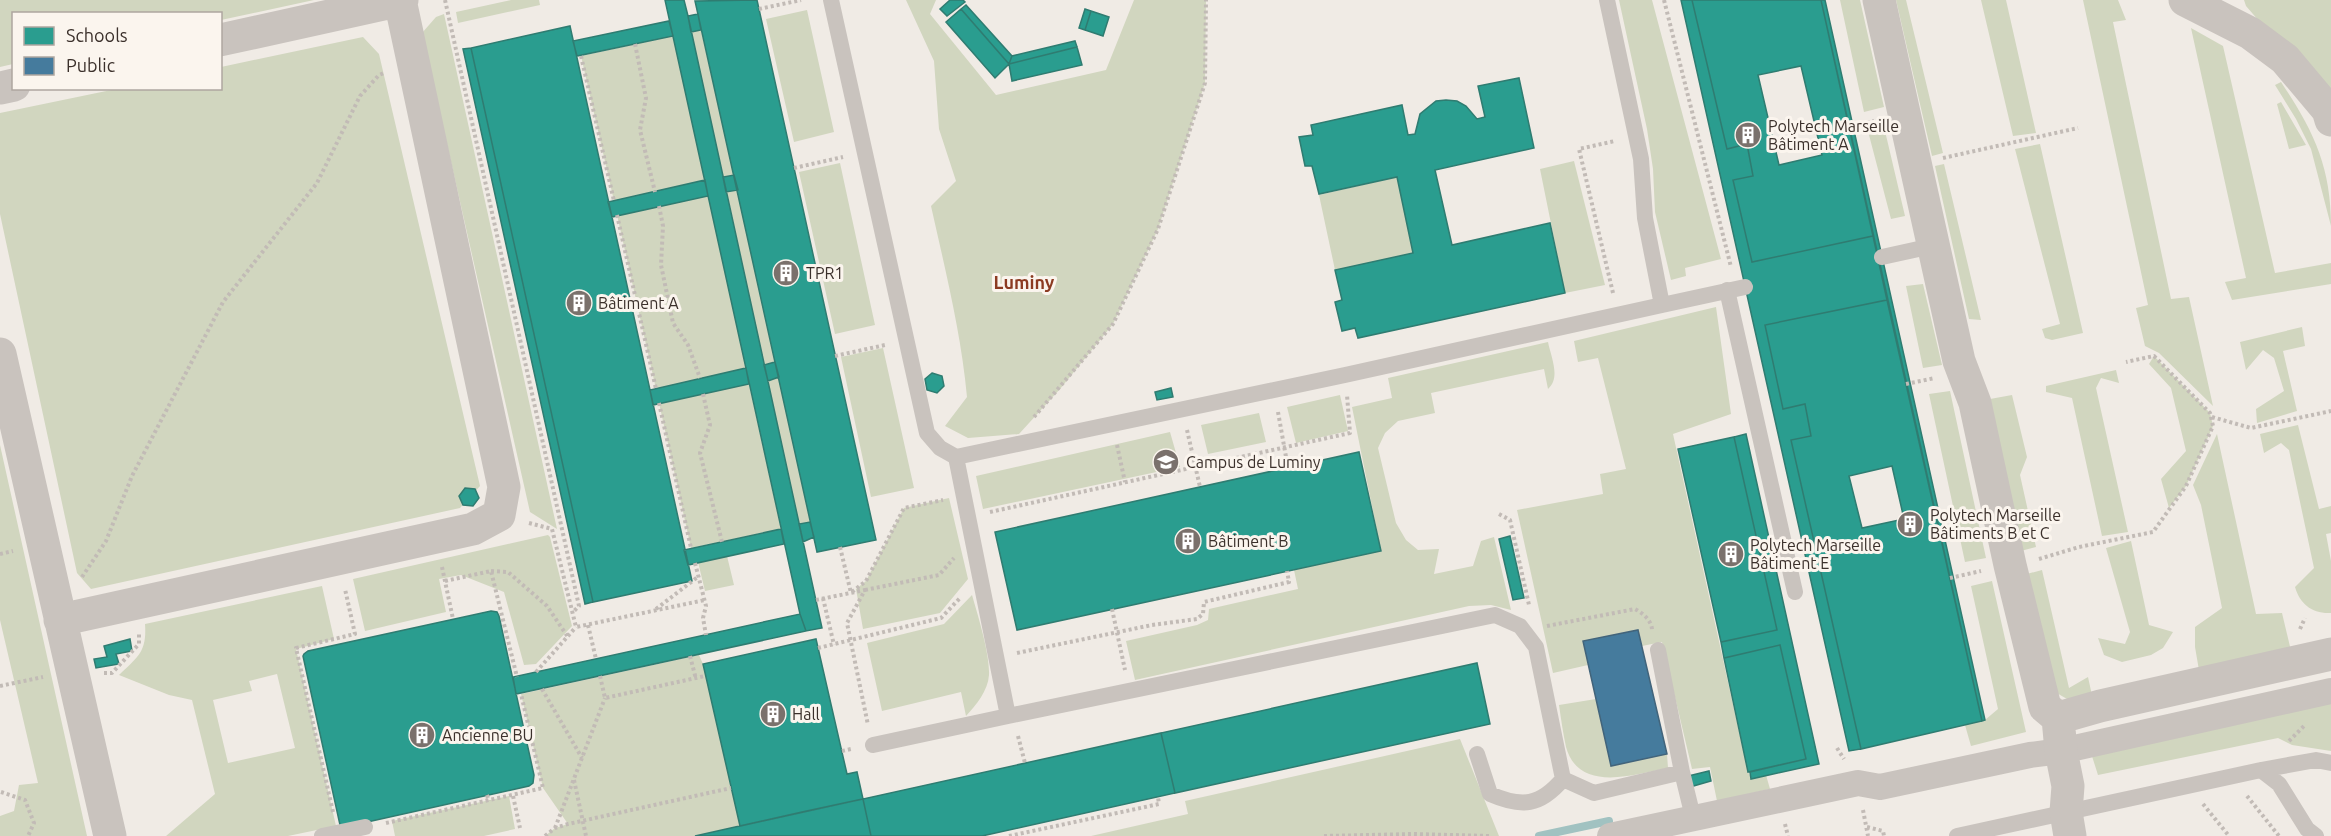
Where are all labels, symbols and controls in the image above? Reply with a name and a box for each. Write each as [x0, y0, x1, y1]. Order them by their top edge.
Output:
legend [12, 12, 222, 90]
text: Schools [66, 25, 128, 45]
text: Public [66, 55, 115, 75]
place label: Polytech Marseille Bâtiment A [1768, 117, 1899, 153]
building icon: Polytech Marseille Bâtiment A [1733, 120, 1763, 150]
building icon: TPR1 [771, 258, 801, 288]
place label: TPR1 [806, 264, 843, 282]
district label: Luminy [994, 272, 1055, 292]
building icon: Bâtiment A [564, 288, 594, 318]
place label: Bâtiment A [598, 294, 679, 312]
school or university icon: Campus de Luminy [1151, 447, 1181, 477]
place label: Campus de Luminy [1186, 453, 1321, 471]
place label: Polytech Marseille Bâtiments B et C [1930, 506, 2061, 542]
building icon: Polytech Marseille Bâtiments B et C [1895, 509, 1925, 539]
building icon: Bâtiment B [1173, 526, 1203, 556]
place label: Bâtiment B [1208, 532, 1288, 550]
place label: Polytech Marseille Bâtiment E [1750, 536, 1881, 572]
building icon: Polytech Marseille Bâtiment E [1716, 539, 1746, 569]
building icon: Hall [758, 699, 788, 729]
place label: Hall [792, 705, 820, 723]
building icon: Ancienne BU [407, 720, 437, 750]
place label: Ancienne BU [442, 726, 534, 744]

